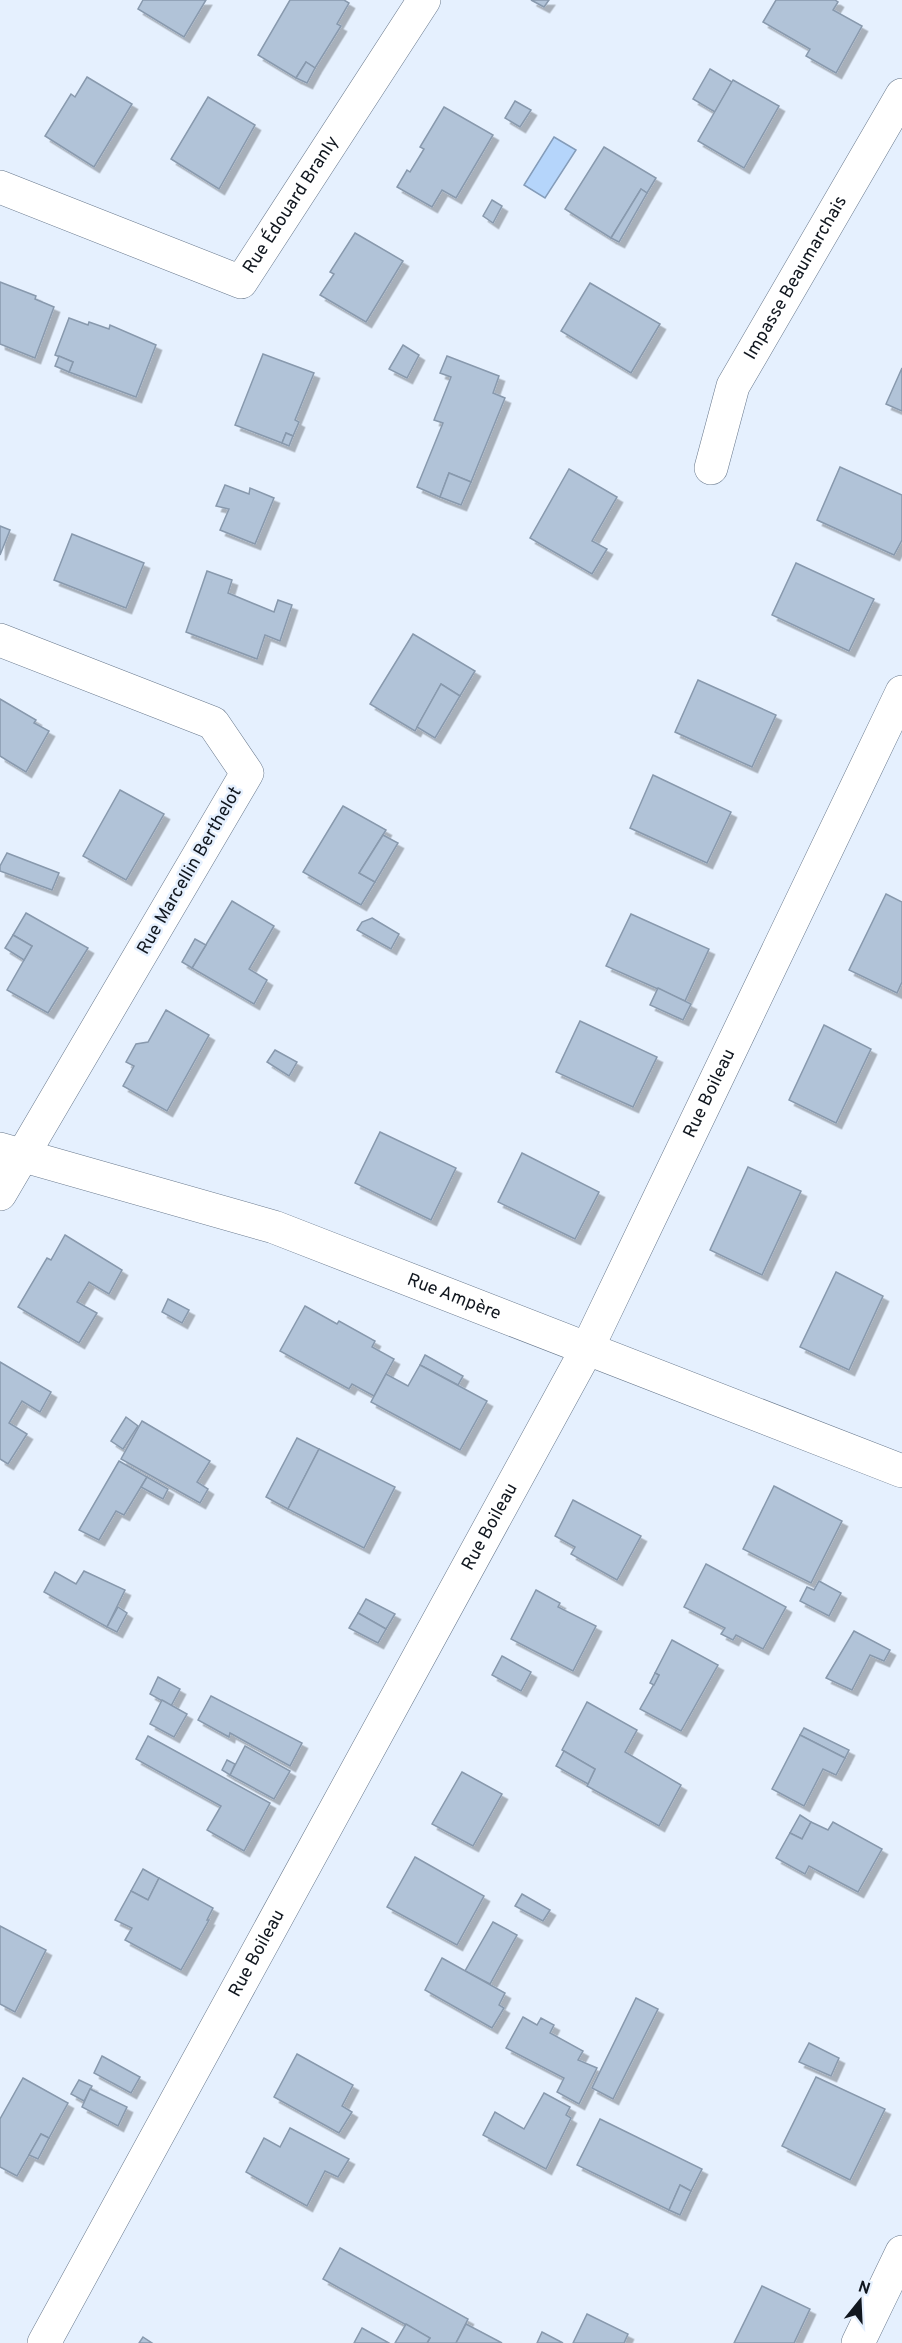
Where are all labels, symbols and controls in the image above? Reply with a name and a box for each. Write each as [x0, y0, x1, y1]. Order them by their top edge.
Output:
street label: Rue Édouard Branly [238, 132, 344, 278]
street label: Impasse Beaumarchais [739, 192, 852, 364]
street label: Rue Marcellin Berthelot [133, 783, 247, 959]
street label: Rue Boileau [678, 1045, 741, 1142]
street label: Rue Ampère [404, 1268, 504, 1326]
street label: Rue Boileau [457, 1479, 523, 1575]
street label: Rue Boileau [224, 1906, 290, 2001]
north arrow [830, 2271, 890, 2331]
text: N [855, 2277, 873, 2300]

